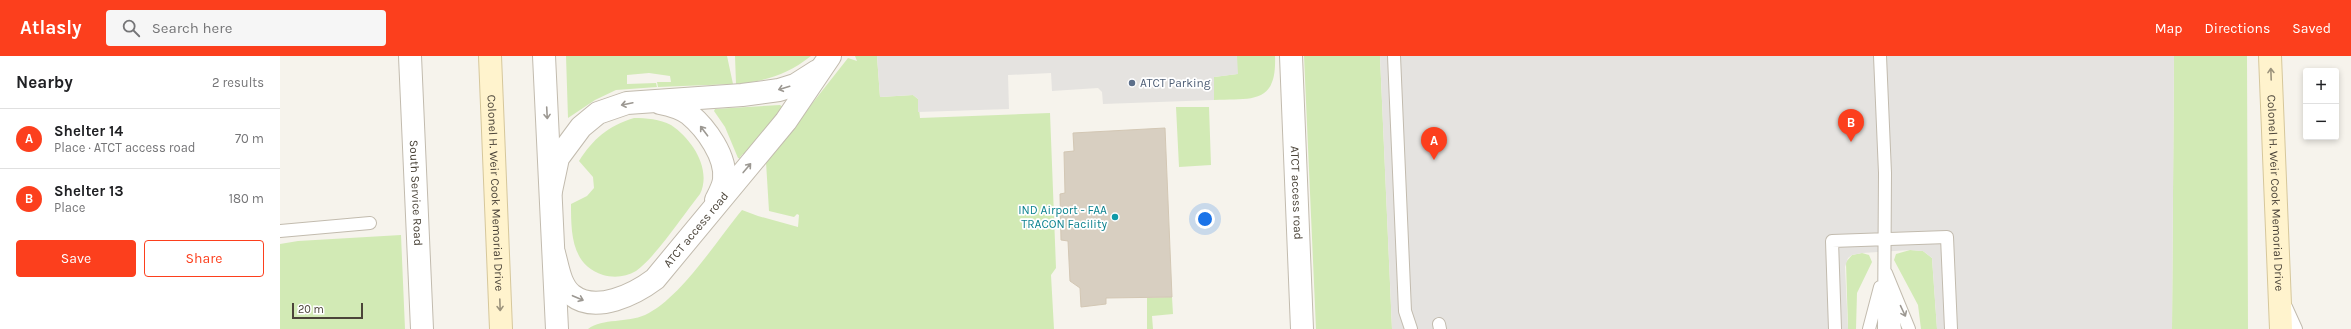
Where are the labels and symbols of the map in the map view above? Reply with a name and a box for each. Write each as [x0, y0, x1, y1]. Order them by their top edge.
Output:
one-way arrow [2267, 68, 2275, 81]
place label: ATCT Parking [1140, 76, 1211, 90]
marker: ATCT Parking [1127, 78, 1137, 88]
one-way arrow [777, 85, 790, 92]
street label: Colonel H. Weir Cook Memorial Drive [485, 94, 506, 292]
street label: Colonel H. Weir Cook Memorial Drive [2265, 94, 2286, 292]
one-way arrow [621, 100, 634, 108]
one-way arrow [544, 106, 551, 119]
pin: B [1838, 109, 1864, 142]
one-way arrow [700, 126, 709, 137]
pin: A [1421, 127, 1447, 160]
street label: South Service Road [407, 140, 425, 246]
street label: ATCT access road [1288, 146, 1305, 240]
one-way arrow [743, 162, 752, 173]
street label: ATCT access road [661, 189, 731, 270]
place label: IND Airport - FAA TRACON Facility [1018, 203, 1107, 231]
your location [1195, 209, 1215, 229]
marker: IND Airport - FAA TRACON Facility [1110, 212, 1120, 222]
one-way arrow [572, 294, 584, 302]
one-way arrow [496, 298, 504, 311]
scale bar [292, 301, 363, 320]
one-way arrow [1900, 305, 1907, 317]

